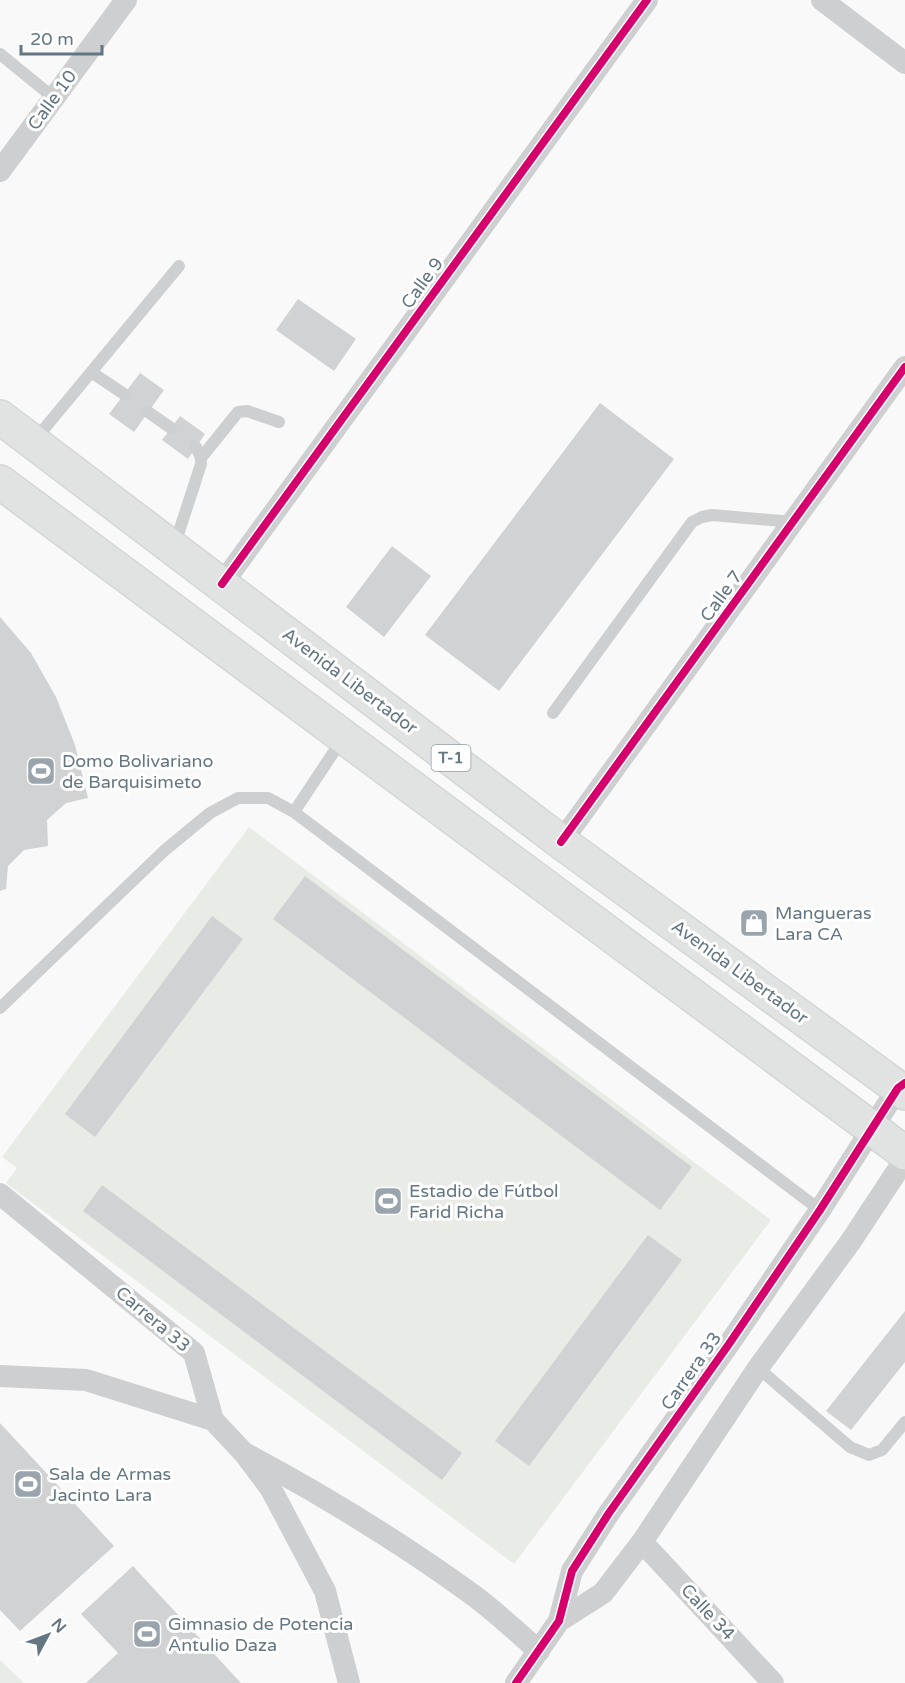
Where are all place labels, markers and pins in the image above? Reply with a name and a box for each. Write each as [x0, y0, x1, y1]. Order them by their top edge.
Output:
place label: Domo Bolivariano de Barquisimeto [62, 750, 214, 793]
sports icon: Domo Bolivariano de Barquisimeto [25, 755, 57, 787]
place label: Mangueras Lara CA [775, 902, 872, 945]
shop icon: Mangueras Lara CA [738, 907, 770, 939]
place label: Estadio de Fútbol Farid Richa [409, 1180, 559, 1223]
sports icon: Estadio de Fútbol Farid Richa [372, 1185, 404, 1217]
place label: Sala de Armas Jacinto Lara [49, 1463, 171, 1506]
sports icon: Sala de Armas Jacinto Lara [12, 1468, 44, 1500]
place label: Gimnasio de Potencia Antulio Daza [168, 1613, 354, 1656]
sports icon: Gimnasio de Potencia Antulio Daza [131, 1618, 163, 1650]

